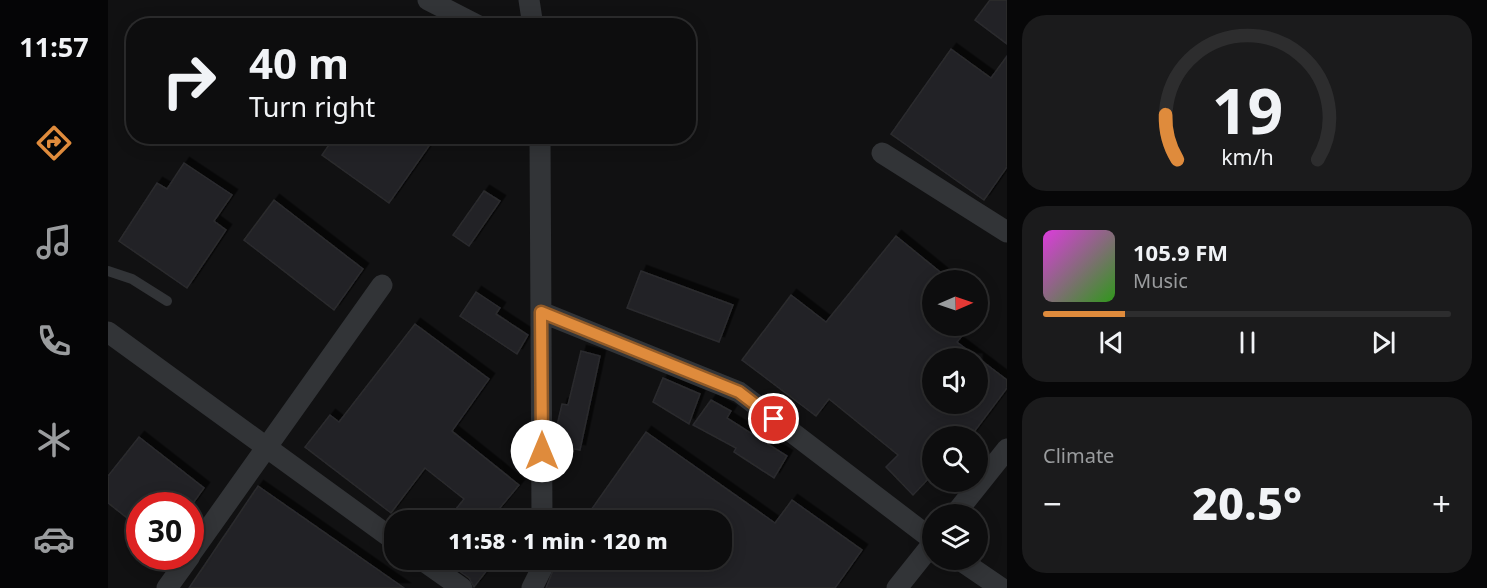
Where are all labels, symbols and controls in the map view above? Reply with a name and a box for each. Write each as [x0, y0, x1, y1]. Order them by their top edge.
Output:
text: 11:57 [19, 28, 89, 65]
text: 40 m [249, 34, 349, 91]
icon: right [150, 42, 228, 120]
text: 19 [1211, 67, 1283, 152]
text: Turn right [249, 88, 375, 125]
icon: directions [33, 122, 75, 164]
text: km/h [1221, 142, 1273, 171]
icon: music [33, 221, 75, 263]
text: 105.9 FM [1133, 237, 1228, 267]
text: Music [1133, 267, 1188, 294]
north arrow [922, 270, 988, 336]
map controls [922, 270, 988, 570]
icon: phone [33, 320, 75, 362]
icon: previous [1095, 326, 1128, 359]
icon: pause [1231, 326, 1264, 359]
icon: next [1367, 326, 1400, 359]
button: sound [922, 348, 988, 414]
pin [748, 393, 799, 444]
icon: arrive [757, 402, 790, 435]
icon: climate [33, 419, 75, 461]
position arrow [510, 419, 574, 483]
button: search [922, 426, 988, 492]
text: Climate [1043, 442, 1114, 469]
text: 20.5° [1192, 472, 1302, 533]
text: − [1043, 481, 1062, 526]
text: + [1432, 481, 1451, 526]
speed limit sign: 30 [126, 492, 204, 570]
button: layers [922, 504, 988, 570]
icon: car [33, 518, 75, 560]
text: 11:58 · 1 min · 120 m [448, 525, 668, 555]

